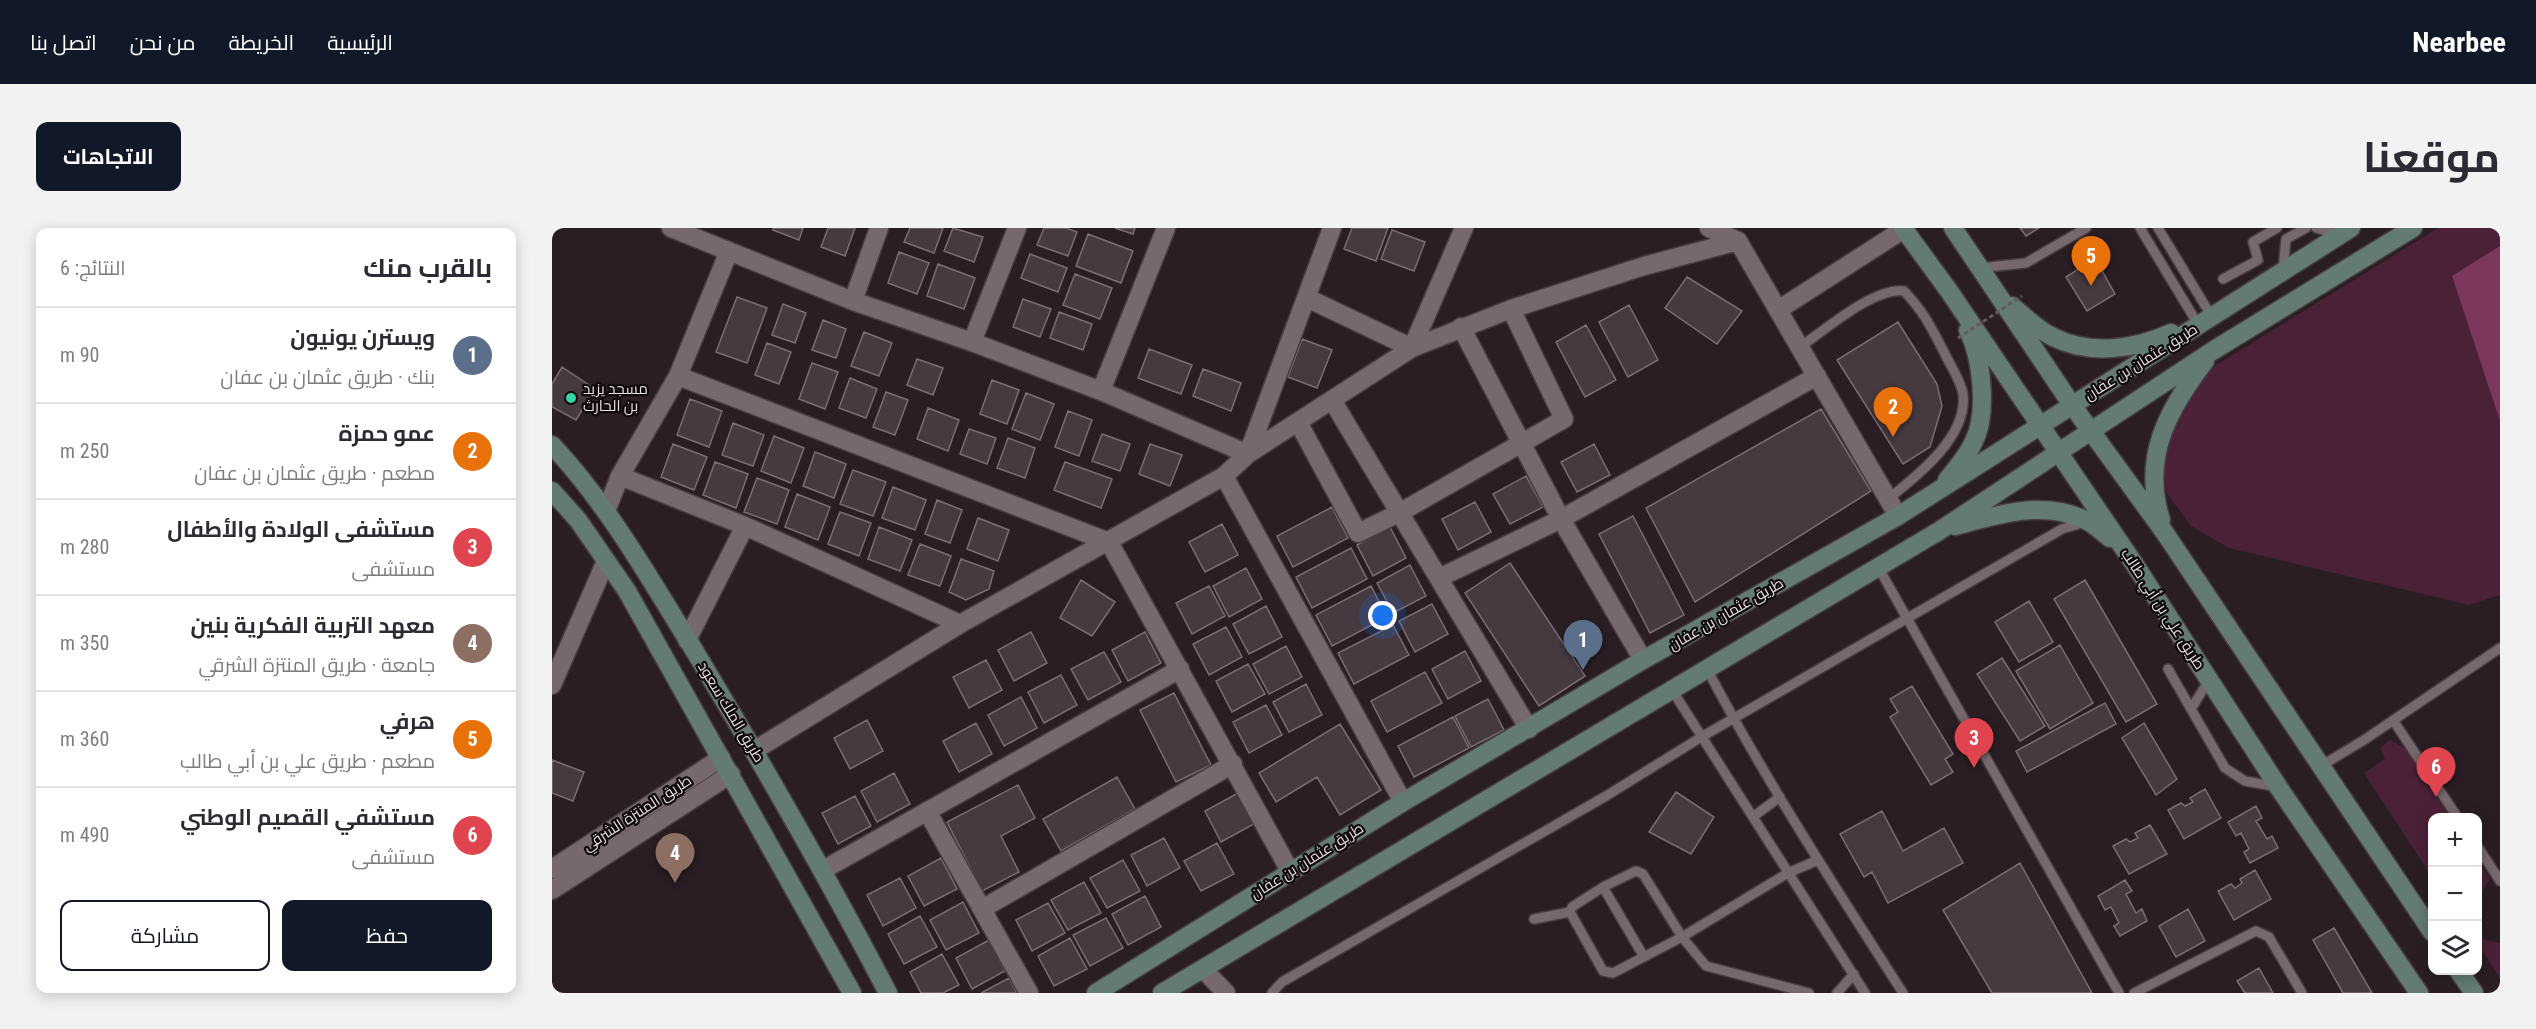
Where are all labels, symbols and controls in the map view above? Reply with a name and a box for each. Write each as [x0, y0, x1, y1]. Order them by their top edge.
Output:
text: Nearbee [2412, 26, 2506, 59]
text: اتصل بنا [30, 31, 97, 55]
text: من نحن [130, 31, 196, 55]
text: الخريطة [229, 31, 294, 55]
text: الرئيسية [327, 31, 393, 55]
button: الاتجاهات [36, 122, 181, 191]
text: موقعنا [2363, 133, 2500, 182]
pin: 5 [2072, 236, 2110, 286]
text: بالقرب منك [363, 253, 492, 283]
text: النتائج: 6 [60, 256, 126, 280]
street label: طريق عثمان بن عفان [2081, 320, 2201, 405]
text: ويسترن يونيون [290, 325, 435, 350]
text: 90 m [60, 343, 99, 367]
text: 1 [467, 343, 478, 367]
text: بنك · طريق عثمان بن عفان [220, 365, 435, 389]
place label: مسجد يزيد بن الحارث [583, 380, 648, 416]
pin: 2 [1874, 388, 1912, 437]
marker: مسجد يزيد بن الحارث [564, 391, 578, 405]
text: عمو حمزة [338, 421, 435, 446]
text: 250 m [60, 439, 109, 463]
text: 2 [467, 439, 478, 463]
text: مطعم · طريق عثمان بن عفان [194, 461, 435, 485]
text: مستشفى الولادة والأطفال [167, 517, 435, 542]
text: 280 m [60, 535, 109, 559]
text: 3 [467, 535, 478, 559]
street label: طريق علي بن أبي طالب [2115, 545, 2210, 674]
text: مستشفى [351, 557, 435, 581]
street label: طريق عثمان بن عفان [1665, 574, 1787, 655]
your location [1368, 601, 1397, 630]
text: معهد التربية الفكرية بنين [190, 613, 435, 638]
pin: 1 [1564, 620, 1602, 670]
text: 350 m [60, 631, 109, 655]
text: 4 [467, 631, 478, 655]
text: جامعة · طريق المنتزة الشرقي [199, 653, 435, 677]
street label: طريق الملك سعود [693, 658, 768, 766]
text: هرفي [380, 709, 435, 734]
pin: 3 [1954, 718, 1994, 768]
text: 360 m [60, 727, 109, 751]
text: 5 [467, 727, 478, 751]
pin: 6 [2416, 748, 2456, 797]
text: مطعم · طريق علي بن أبي طالب [180, 749, 435, 773]
street label: طريق المنتزة الشرقي [579, 771, 696, 857]
text: مستشفي القصيم الوطني [180, 805, 435, 830]
map controls [2428, 813, 2482, 975]
button: + [2428, 813, 2482, 867]
street label: طريق عثمان بن عفان [1247, 819, 1367, 904]
text: 490 m [60, 823, 109, 847]
text: 6 [467, 823, 478, 847]
pin: 4 [656, 834, 694, 883]
text: مستشفى [351, 845, 435, 869]
button: − [2428, 867, 2482, 921]
button: مشاركة [60, 900, 270, 971]
button: حفظ [282, 900, 492, 971]
button: layers [2428, 921, 2482, 975]

